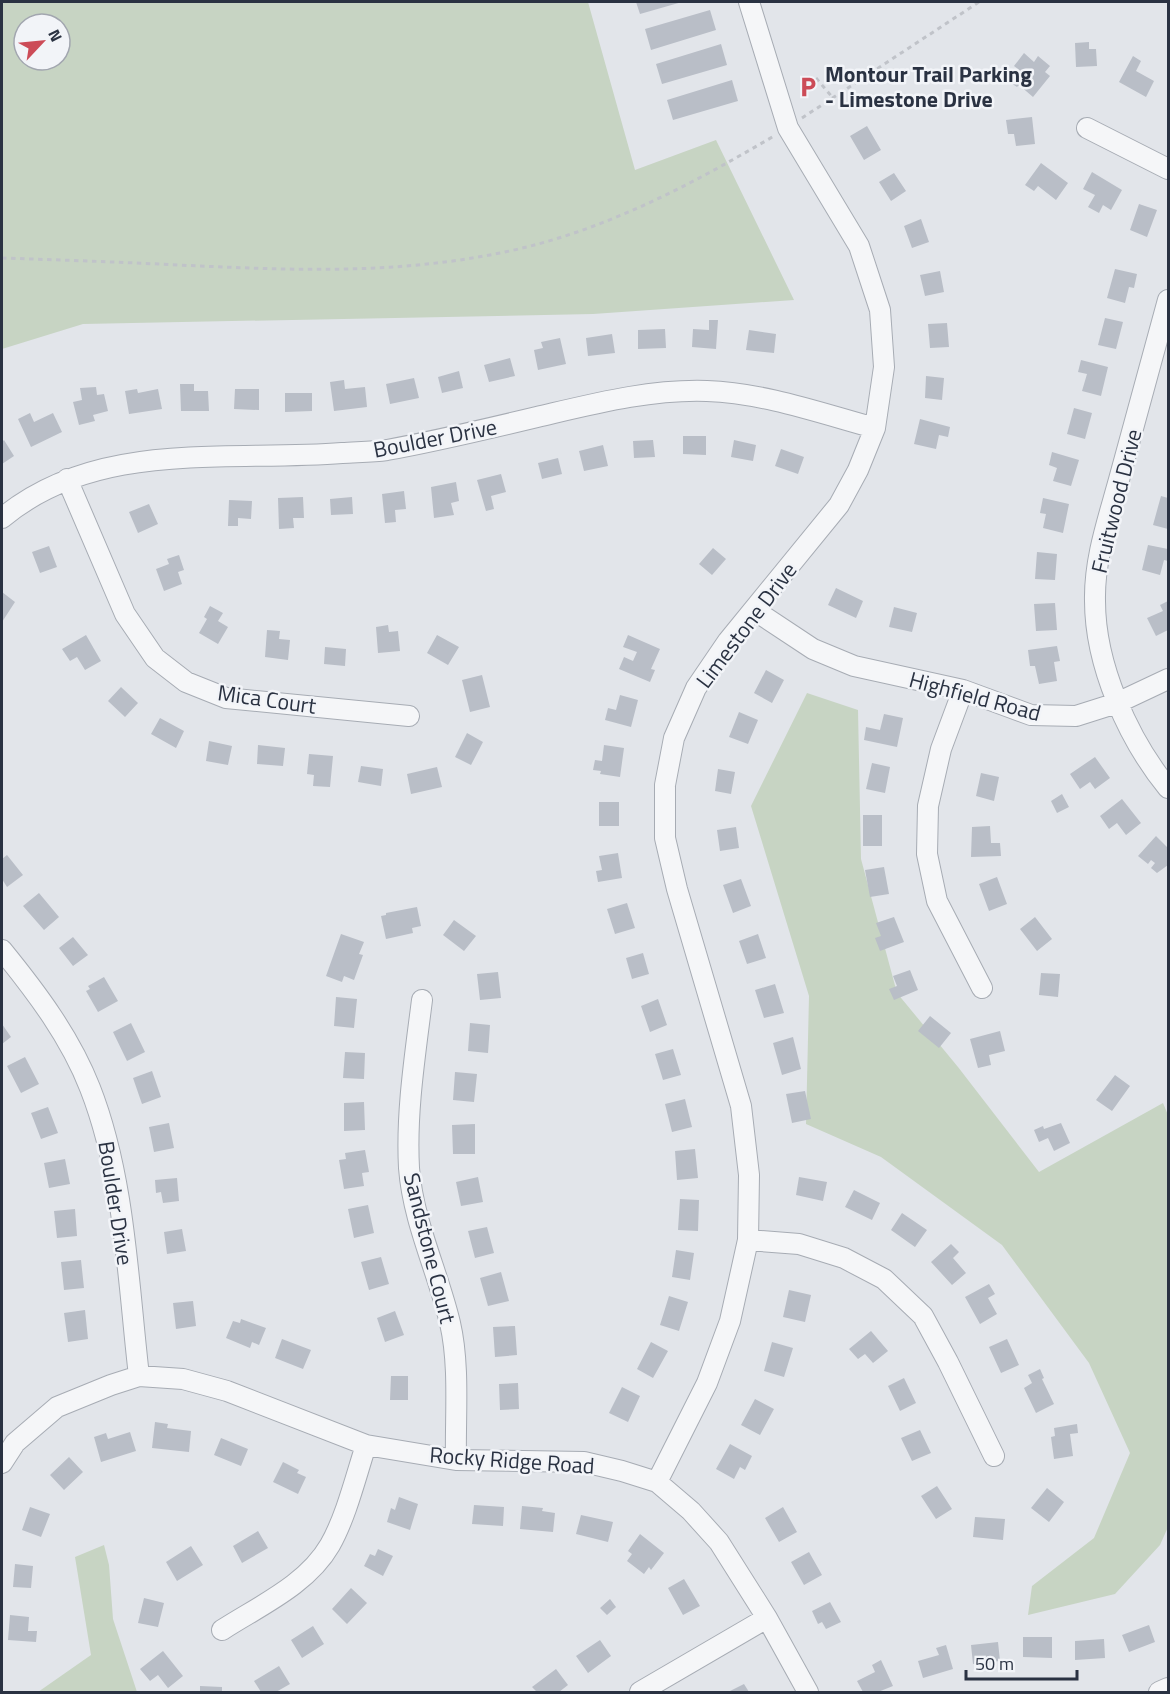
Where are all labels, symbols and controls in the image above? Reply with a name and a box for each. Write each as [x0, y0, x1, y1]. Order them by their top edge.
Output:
north arrow [12, 12, 72, 72]
text: N [42, 25, 69, 46]
place label: Montour Trail Parking - Limestone Drive [825, 57, 1032, 116]
parking icon: Montour Trail Parking - Limestone Drive [796, 75, 820, 99]
street label: Boulder Drive [370, 409, 500, 467]
street label: Fruitwood Drive [1082, 425, 1150, 577]
street label: Limestone Drive [687, 555, 805, 695]
street label: Highfield Road [905, 662, 1045, 730]
street label: Mica Court [216, 675, 319, 723]
street label: Boulder Drive [89, 1138, 143, 1268]
street label: Sandstone Court [395, 1169, 465, 1327]
street label: Rocky Ridge Road [428, 1437, 596, 1483]
scale bar [966, 1643, 1077, 1681]
text: 50 m [975, 1650, 1014, 1677]

